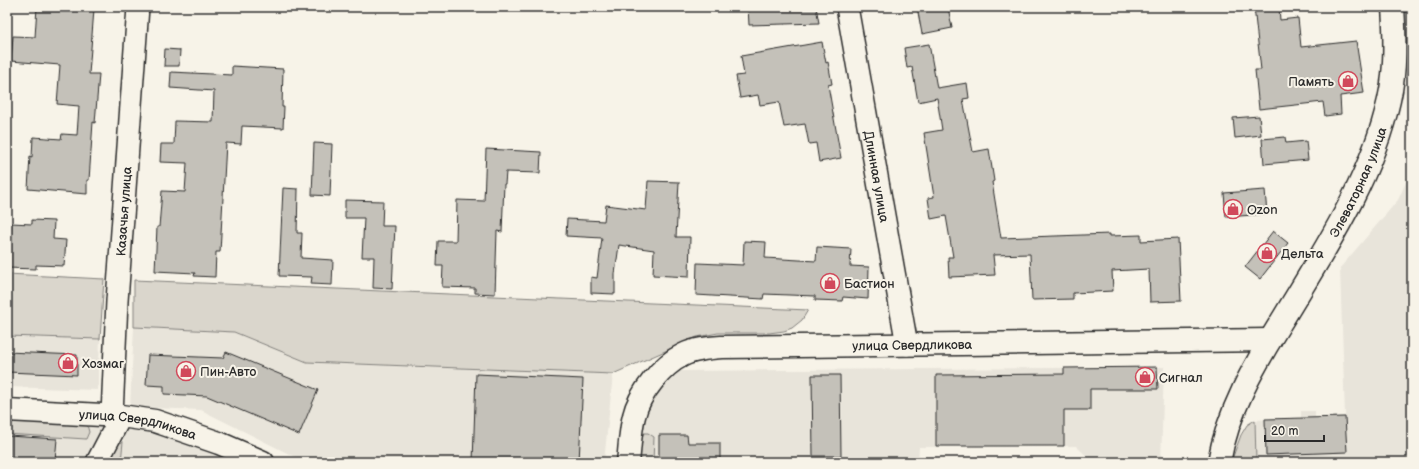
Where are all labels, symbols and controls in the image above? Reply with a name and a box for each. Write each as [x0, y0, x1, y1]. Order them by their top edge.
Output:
shop icon: Память [1337, 70, 1359, 92]
place label: Память [1288, 74, 1335, 90]
street label: Элеваторная улица [1326, 125, 1390, 241]
street label: Длинная улица [860, 129, 892, 224]
street label: Казачья улица [113, 166, 136, 257]
shop icon: Ozon [1222, 198, 1244, 220]
place label: Ozon [1247, 202, 1277, 218]
shop icon: Дельта [1256, 242, 1278, 264]
place label: Дельта [1281, 246, 1324, 262]
shop icon: Бастион [819, 272, 841, 294]
place label: Бастион [844, 276, 895, 292]
street label: улица Свердликова [852, 337, 973, 354]
shop icon: Хозмаг [57, 352, 79, 374]
place label: Хозмаг [82, 356, 124, 372]
shop icon: Пин-Авто [175, 360, 197, 382]
place label: Пин-Авто [200, 364, 257, 380]
shop icon: Сигнал [1134, 366, 1156, 388]
place label: Сигнал [1159, 370, 1203, 386]
street label: улица Свердликова [78, 407, 199, 444]
scale bar [1265, 417, 1324, 443]
text: 20 m [1271, 424, 1298, 439]

